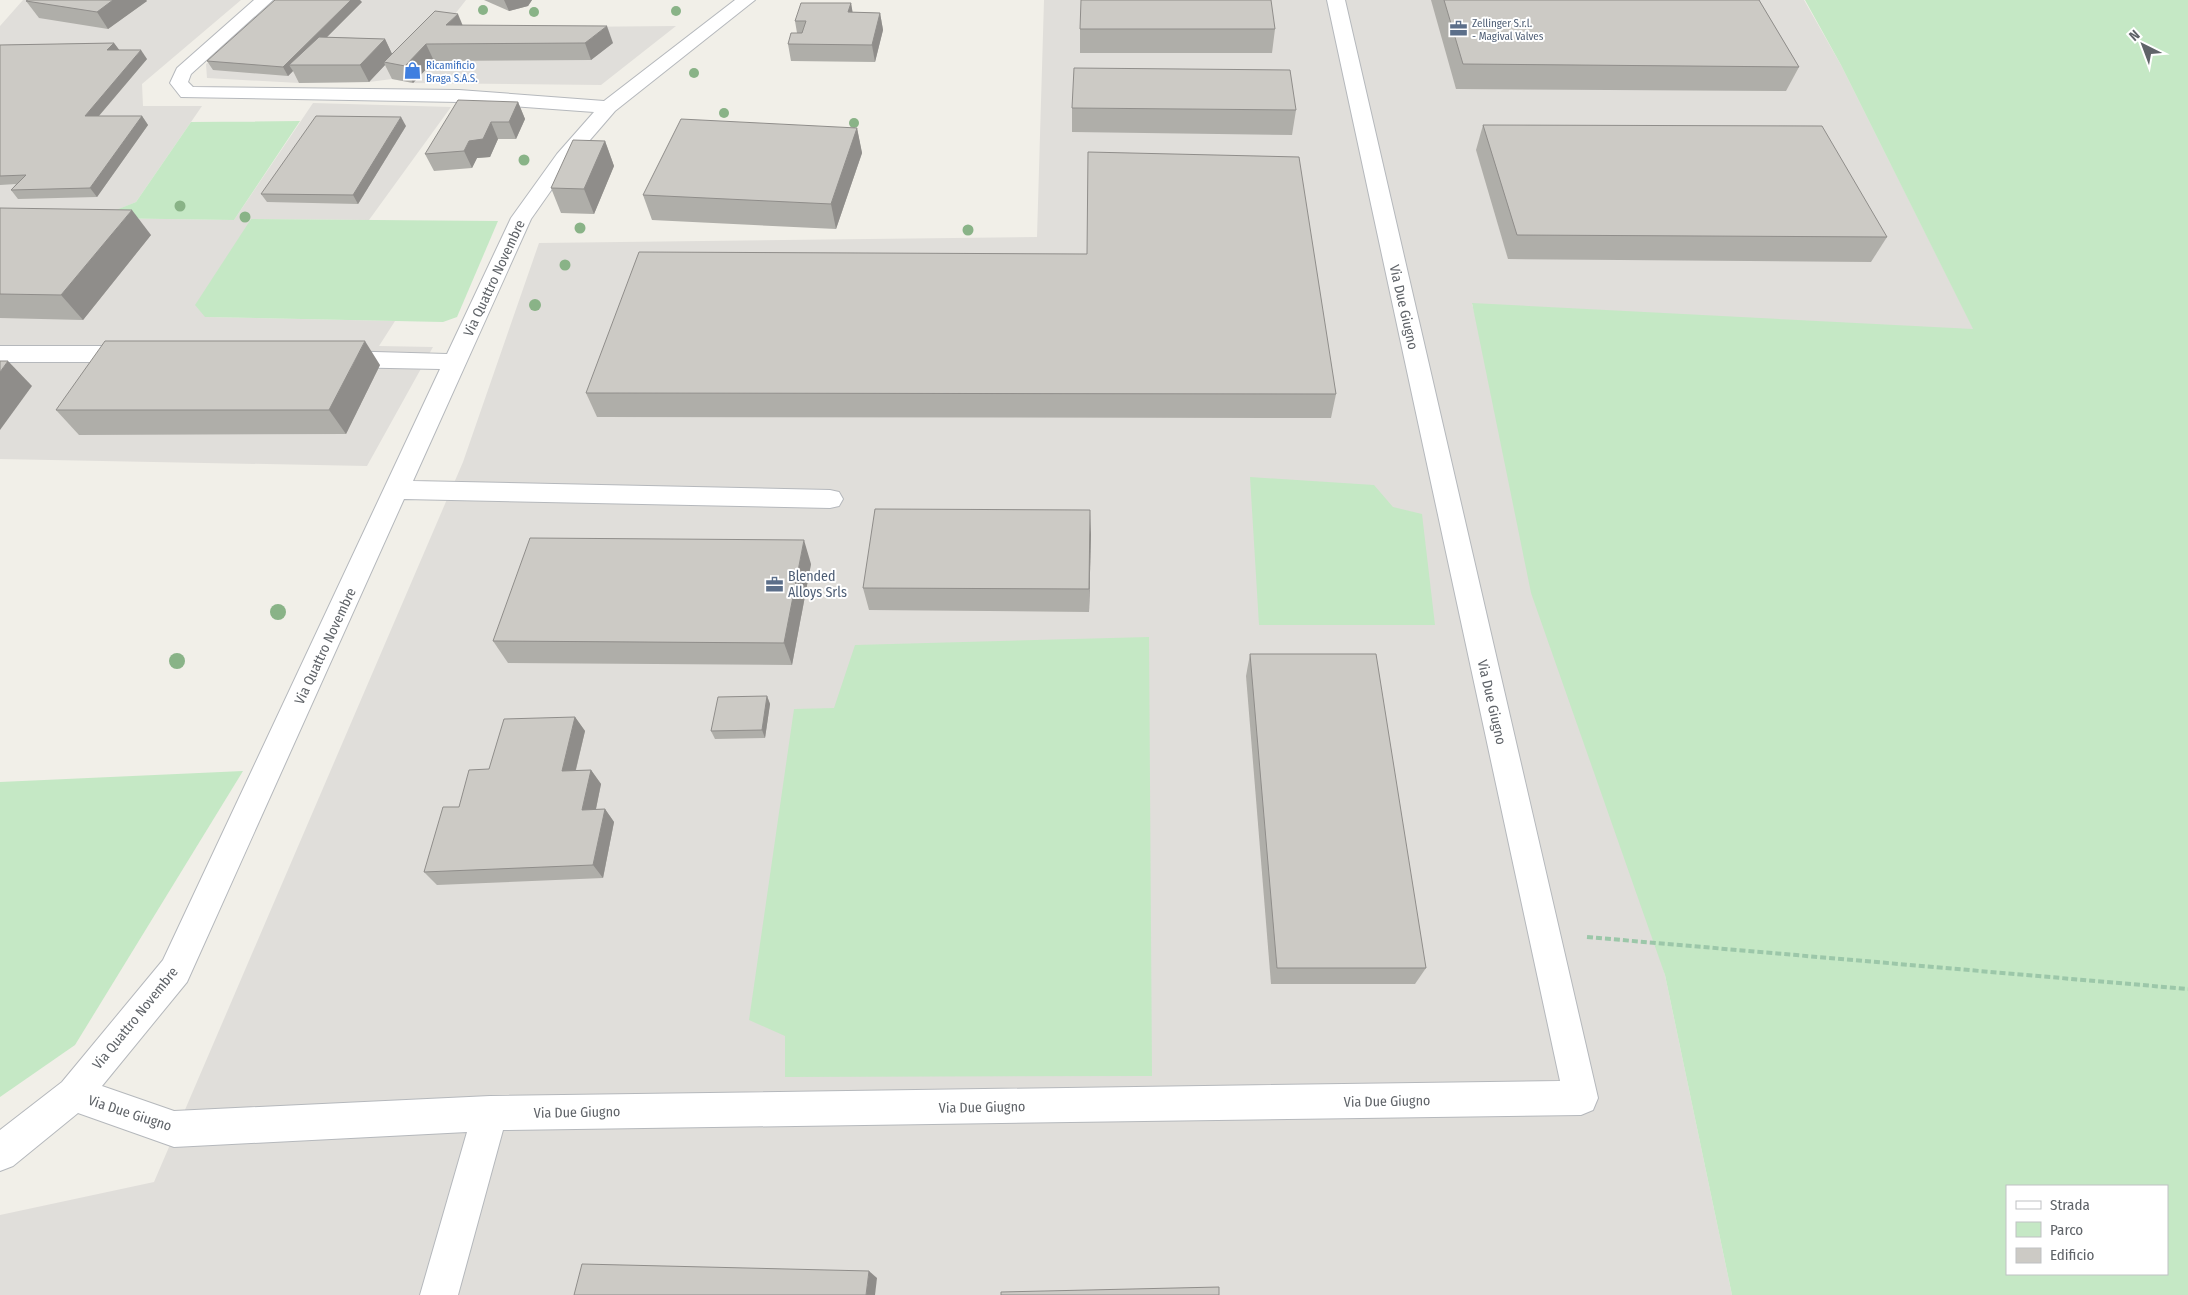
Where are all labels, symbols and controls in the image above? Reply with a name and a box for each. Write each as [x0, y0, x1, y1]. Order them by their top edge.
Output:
place label: Zellinger S.r.l. - Magival Valves [1472, 17, 1544, 43]
office icon: Zellinger S.r.l. - Magival Valves [1448, 19, 1468, 39]
north arrow [2118, 20, 2168, 70]
text: N [2126, 27, 2143, 45]
place label: Ricamificio Braga S.A.S. [426, 59, 478, 85]
shop icon: Ricamificio Braga S.A.S. [402, 61, 422, 81]
street label: Via Quattro Novembre [460, 217, 529, 339]
street label: Via Due Giugno [1385, 263, 1422, 351]
place label: Blended Alloys Srls [788, 568, 847, 601]
office icon: Blended Alloys Srls [764, 574, 784, 594]
street label: Via Quattro Novembre [291, 585, 360, 707]
street label: Via Due Giugno [1473, 658, 1510, 746]
street label: Via Quattro Novembre [89, 964, 182, 1073]
street label: Via Due Giugno [86, 1092, 174, 1135]
street label: Via Due Giugno [1344, 1092, 1430, 1111]
street label: Via Due Giugno [939, 1098, 1025, 1117]
street label: Via Due Giugno [534, 1103, 620, 1122]
legend [2006, 1185, 2168, 1275]
text: Strada [2050, 1196, 2090, 1214]
text: Parco [2050, 1221, 2083, 1239]
text: Edificio [2050, 1246, 2095, 1264]

